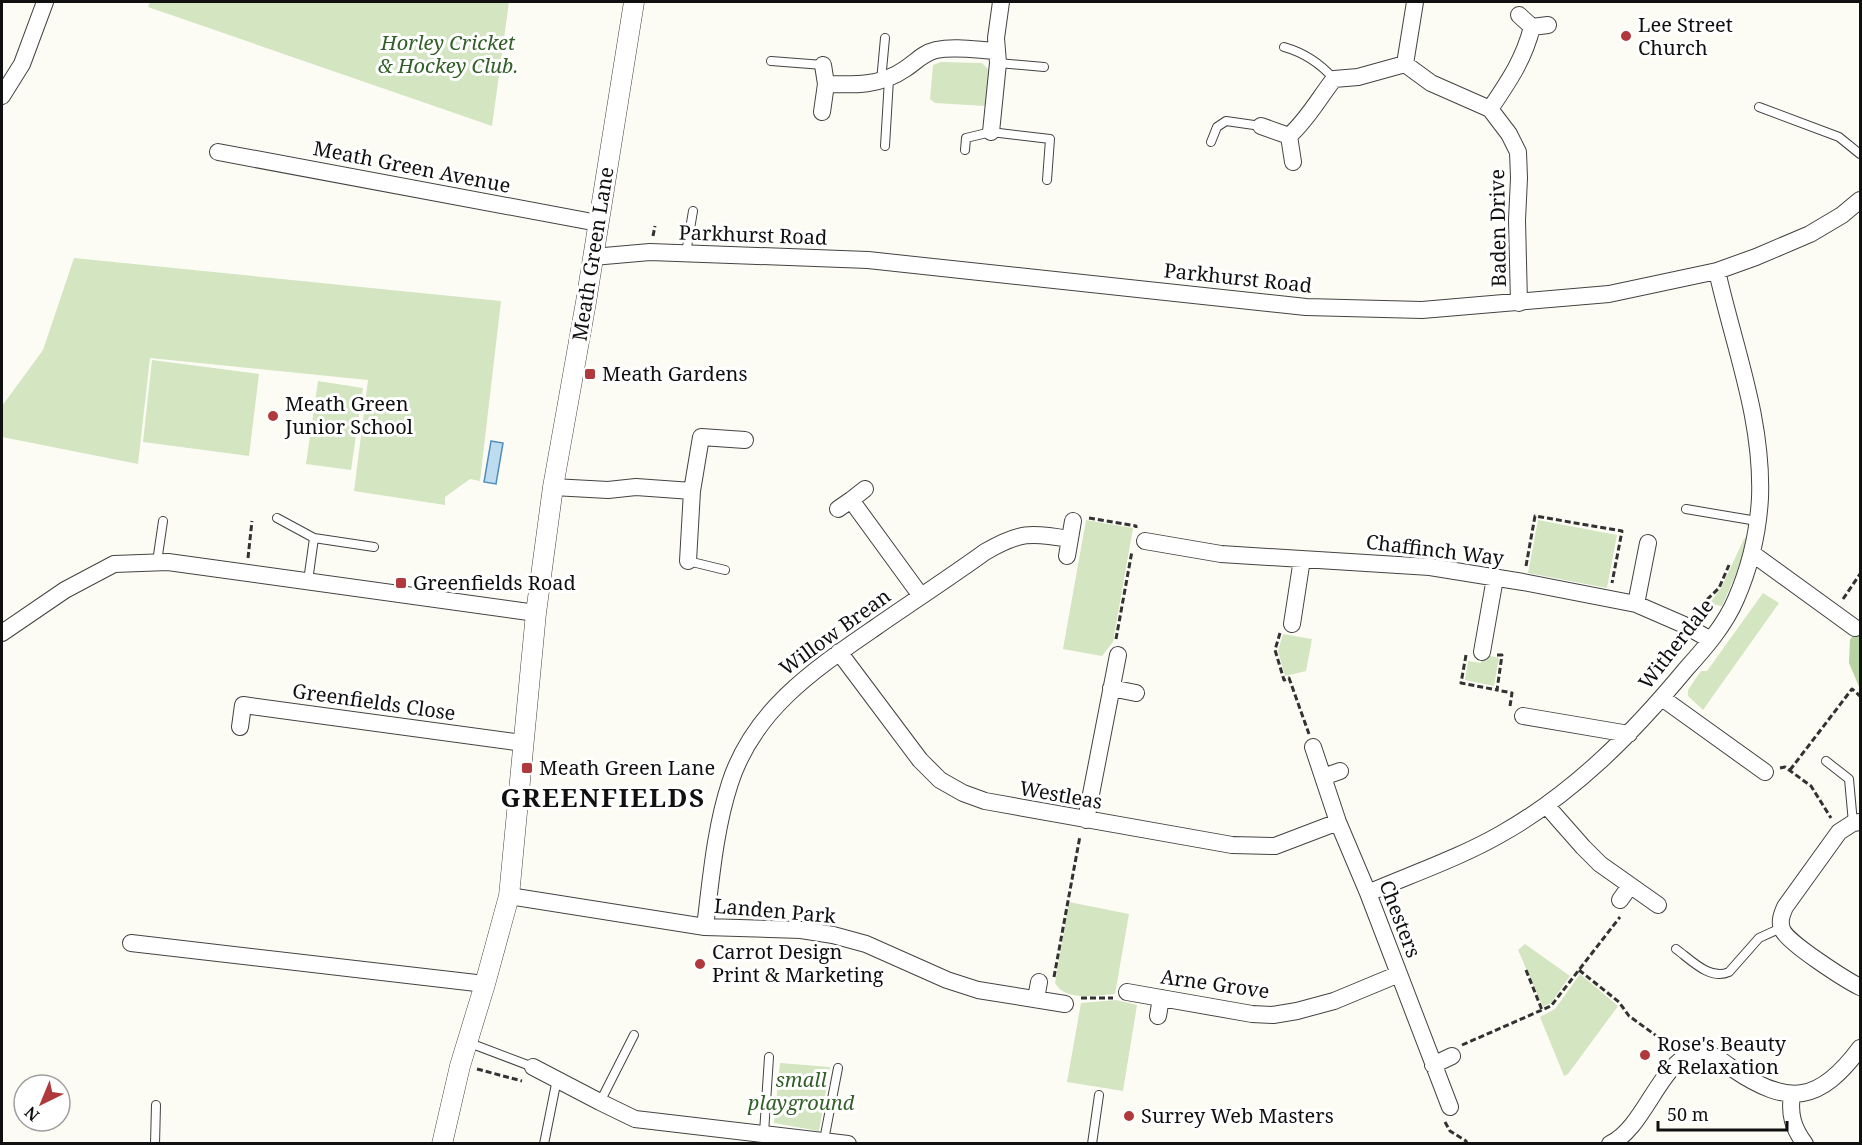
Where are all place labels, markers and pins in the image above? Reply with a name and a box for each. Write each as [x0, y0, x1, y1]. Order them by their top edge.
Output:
place label: Lee Street Church [1638, 11, 1733, 61]
marker: Lee Street Church [1619, 29, 1633, 43]
place label: Meath Gardens [602, 360, 748, 387]
marker: Meath Gardens [583, 367, 597, 381]
place label: Meath Green Junior School [284, 390, 413, 440]
marker: Meath Green Junior School [266, 409, 280, 423]
place label: Greenfields Road [413, 569, 576, 596]
marker: Greenfields Road [394, 576, 408, 590]
place label: Meath Green Lane [539, 754, 715, 781]
marker: Meath Green Lane [520, 761, 534, 775]
place label: Carrot Design Print & Marketing [712, 938, 884, 988]
marker: Carrot Design Print & Marketing [693, 957, 707, 971]
place label: Rose's Beauty & Relaxation [1657, 1030, 1787, 1080]
marker: Rose's Beauty & Relaxation [1638, 1048, 1652, 1062]
place label: Surrey Web Masters [1141, 1102, 1334, 1129]
marker: Surrey Web Masters [1122, 1109, 1136, 1123]

